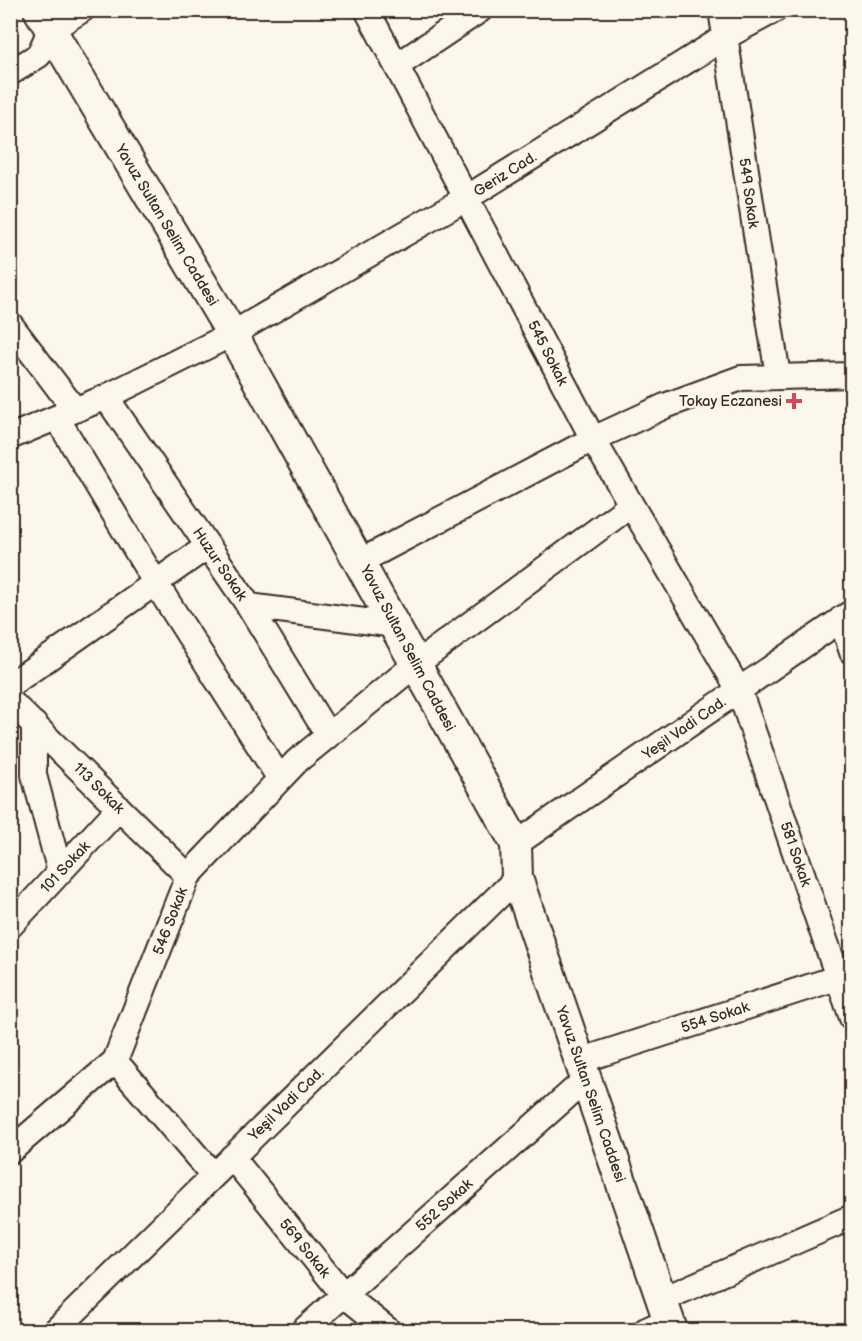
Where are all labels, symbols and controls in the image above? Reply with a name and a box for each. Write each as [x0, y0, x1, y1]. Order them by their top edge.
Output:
street label: Yavuz Sultan Selim Caddesi [110, 140, 222, 310]
street label: Geriz Cad. [470, 148, 540, 201]
street label: 549 Sokak [734, 157, 763, 230]
street label: 545 Sokak [523, 317, 572, 390]
place label: Tokay Eczanesi [679, 392, 782, 411]
marker: Tokay Eczanesi [787, 394, 801, 408]
street label: Huzur Sokak [188, 524, 251, 605]
street label: Yavuz Sultan Selim Caddesi [355, 561, 460, 735]
street label: Yeşil Vadi Cad. [638, 693, 730, 765]
street label: 113 Sokak [69, 759, 129, 819]
street label: 581 Sokak [776, 819, 816, 890]
street label: 101 Sokak [36, 837, 95, 897]
street label: 546 Sokak [149, 884, 192, 958]
street label: 554 Sokak [679, 997, 752, 1037]
street label: Yavuz Sultan Selim Caddesi [551, 1002, 630, 1185]
street label: Yeşil Vadi Cad. [244, 1064, 328, 1146]
street label: 552 Sokak [412, 1174, 477, 1236]
street label: 569 Sokak [275, 1215, 335, 1282]

